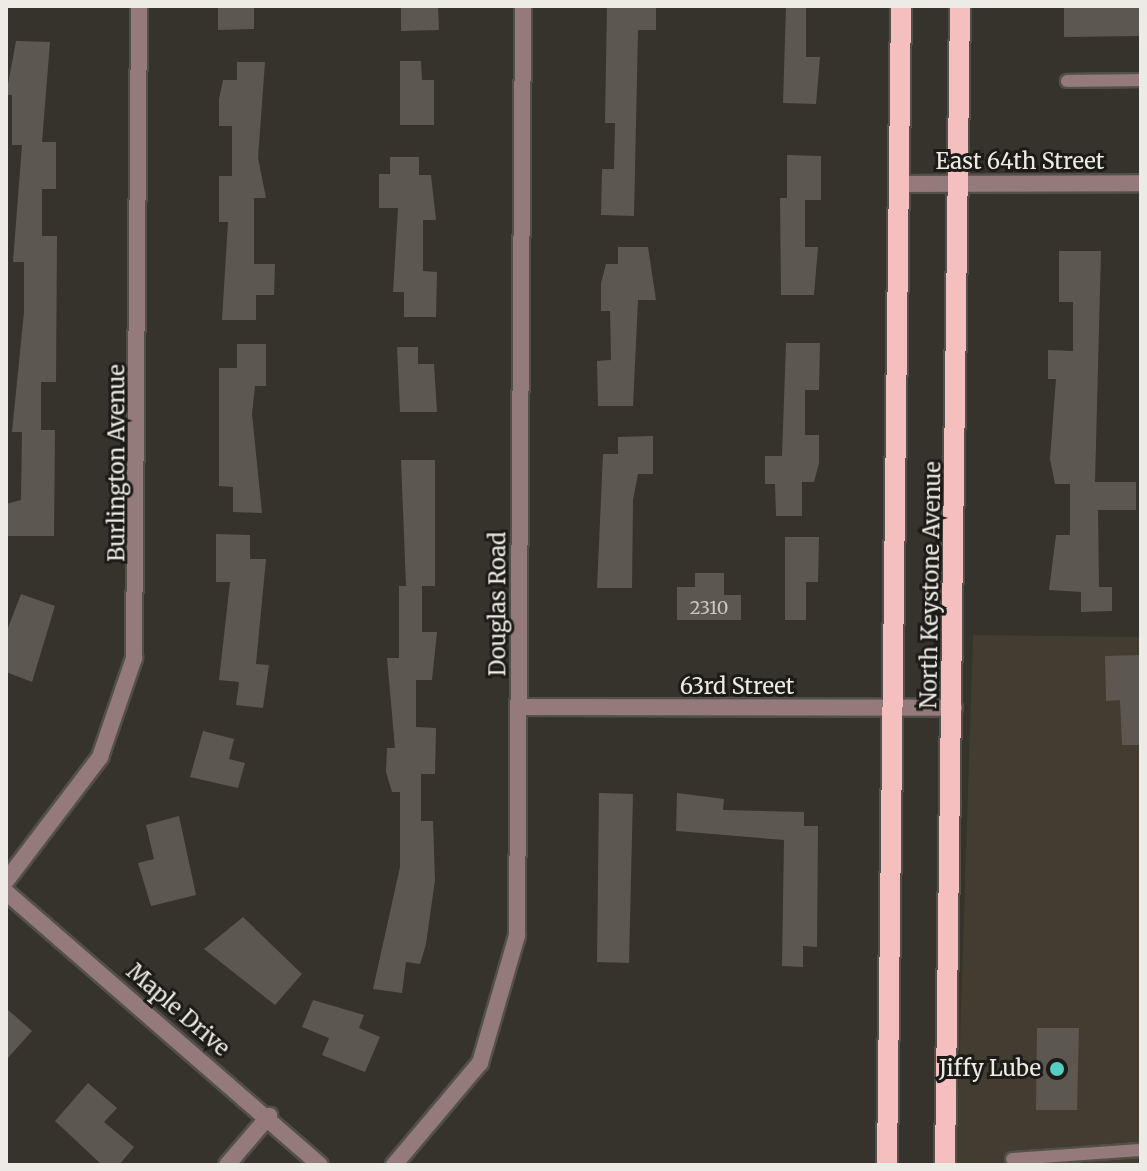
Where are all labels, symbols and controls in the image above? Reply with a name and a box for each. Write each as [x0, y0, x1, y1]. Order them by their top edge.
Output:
street label: East 64th Street [936, 149, 1104, 175]
street label: Burlington Avenue [104, 364, 130, 562]
street label: North Keystone Avenue [916, 461, 946, 709]
street label: Douglas Road [485, 532, 511, 676]
house number: 2310 [690, 597, 728, 619]
street label: 63rd Street [680, 674, 794, 700]
street label: Maple Drive [121, 958, 235, 1062]
place label: Jiffy Lube [939, 1056, 1041, 1082]
marker: Jiffy Lube [1048, 1060, 1066, 1078]

